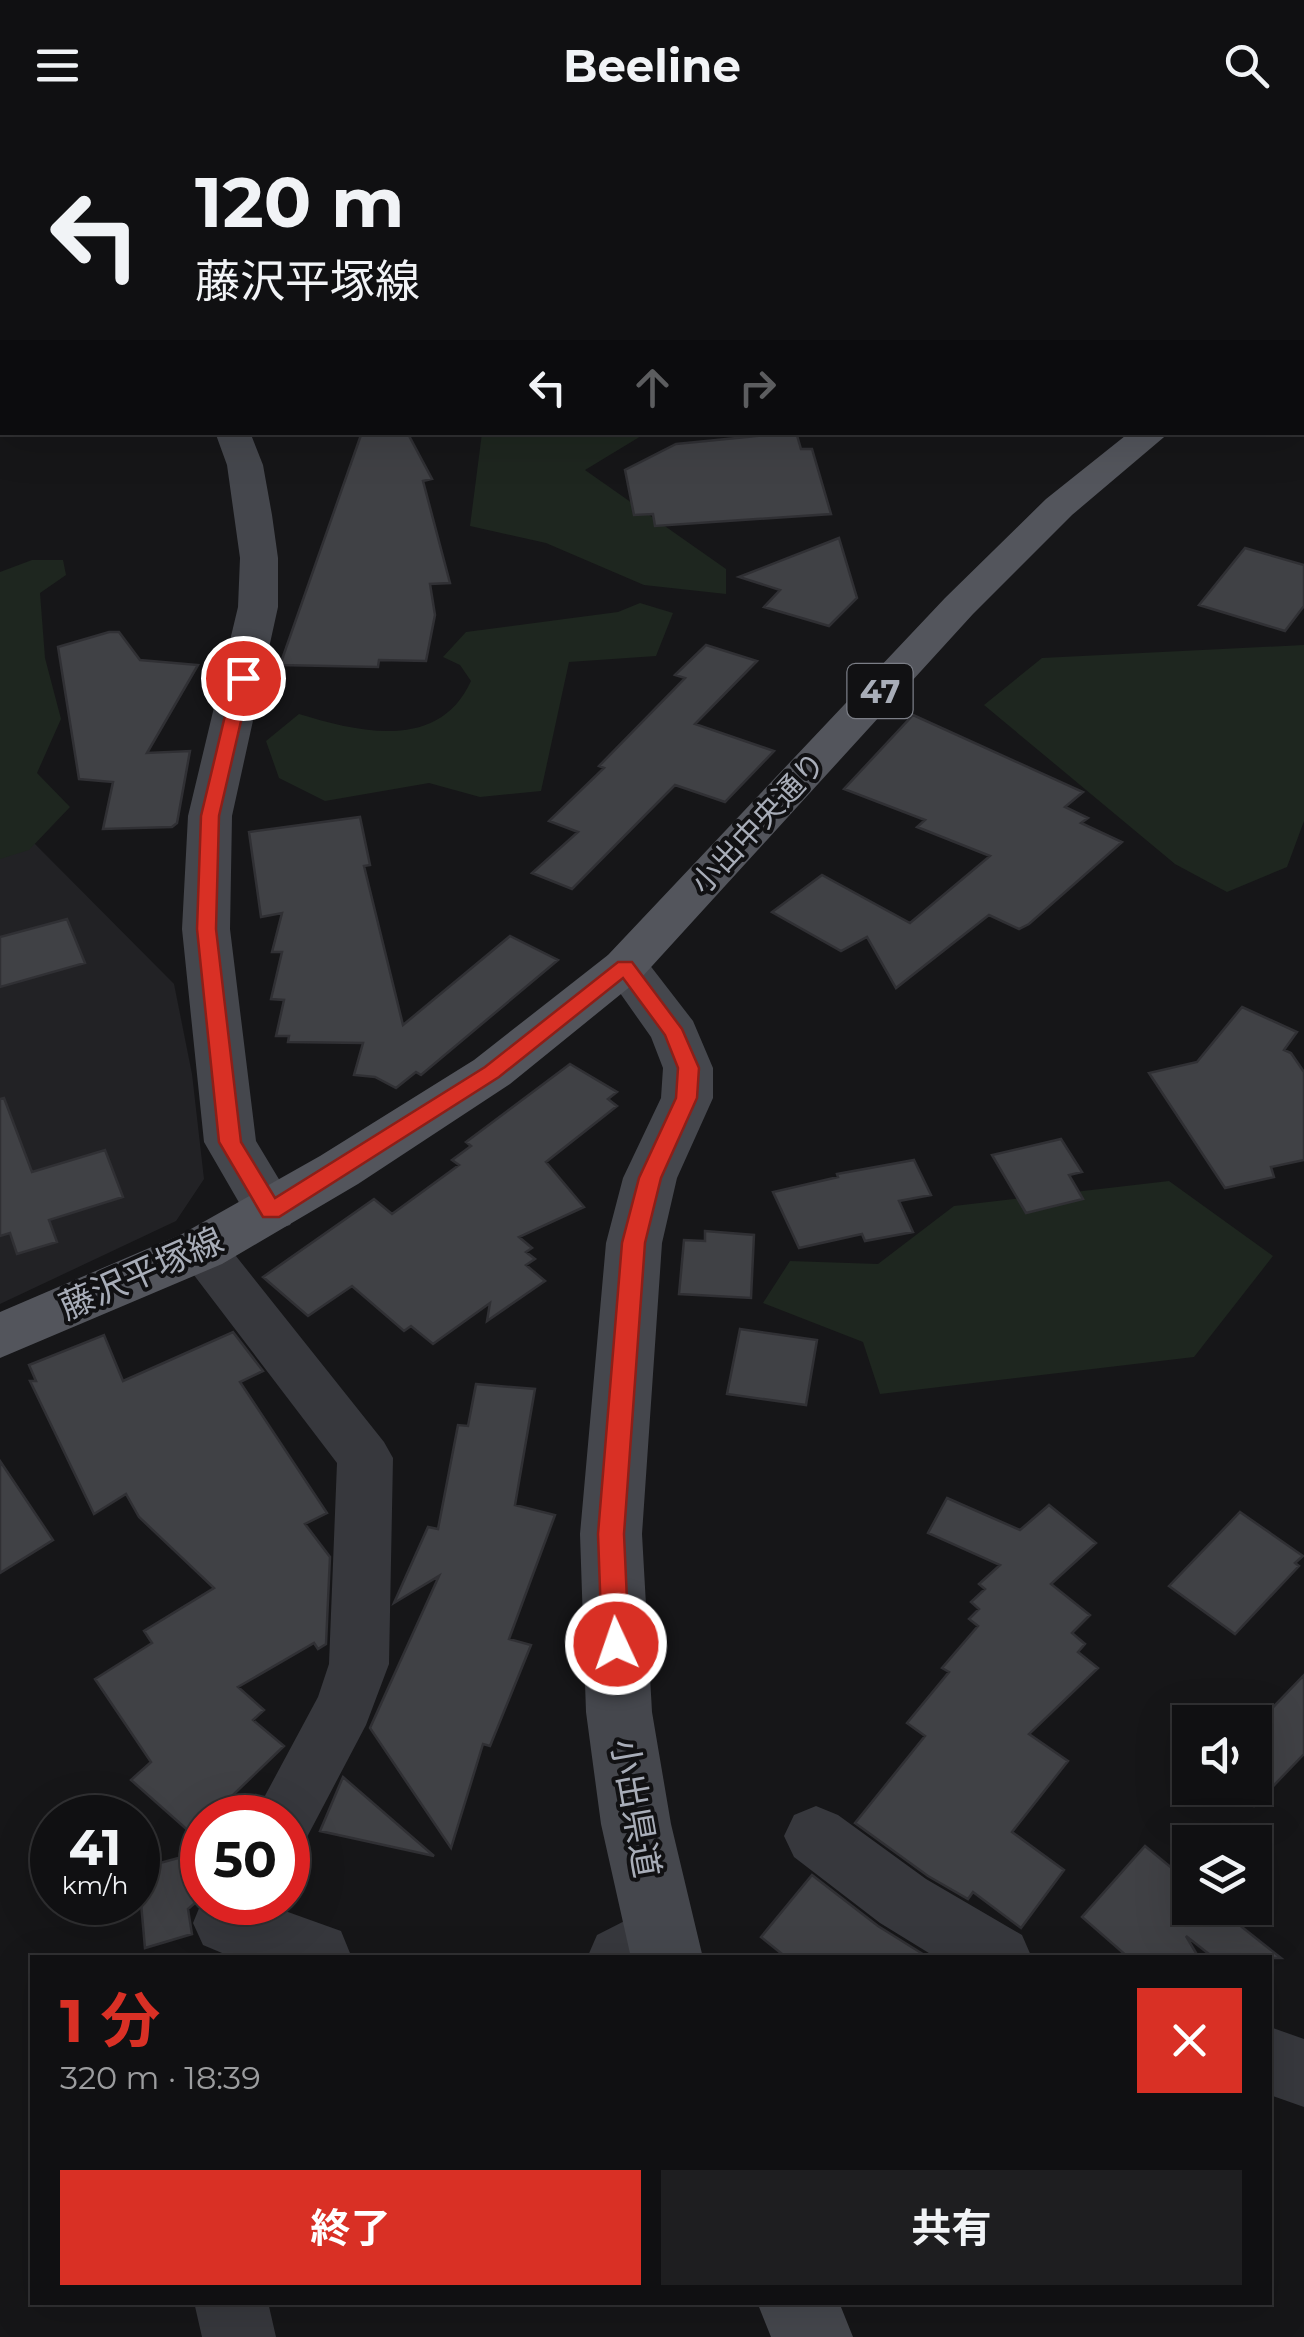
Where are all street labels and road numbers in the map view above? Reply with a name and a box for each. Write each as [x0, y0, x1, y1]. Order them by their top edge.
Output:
road number: 47 [848, 664, 912, 718]
street label: 小出中央通り [683, 745, 833, 901]
street label: 藤沢平塚線 [52, 1218, 230, 1328]
street label: 小出県道 [603, 1735, 669, 1881]

